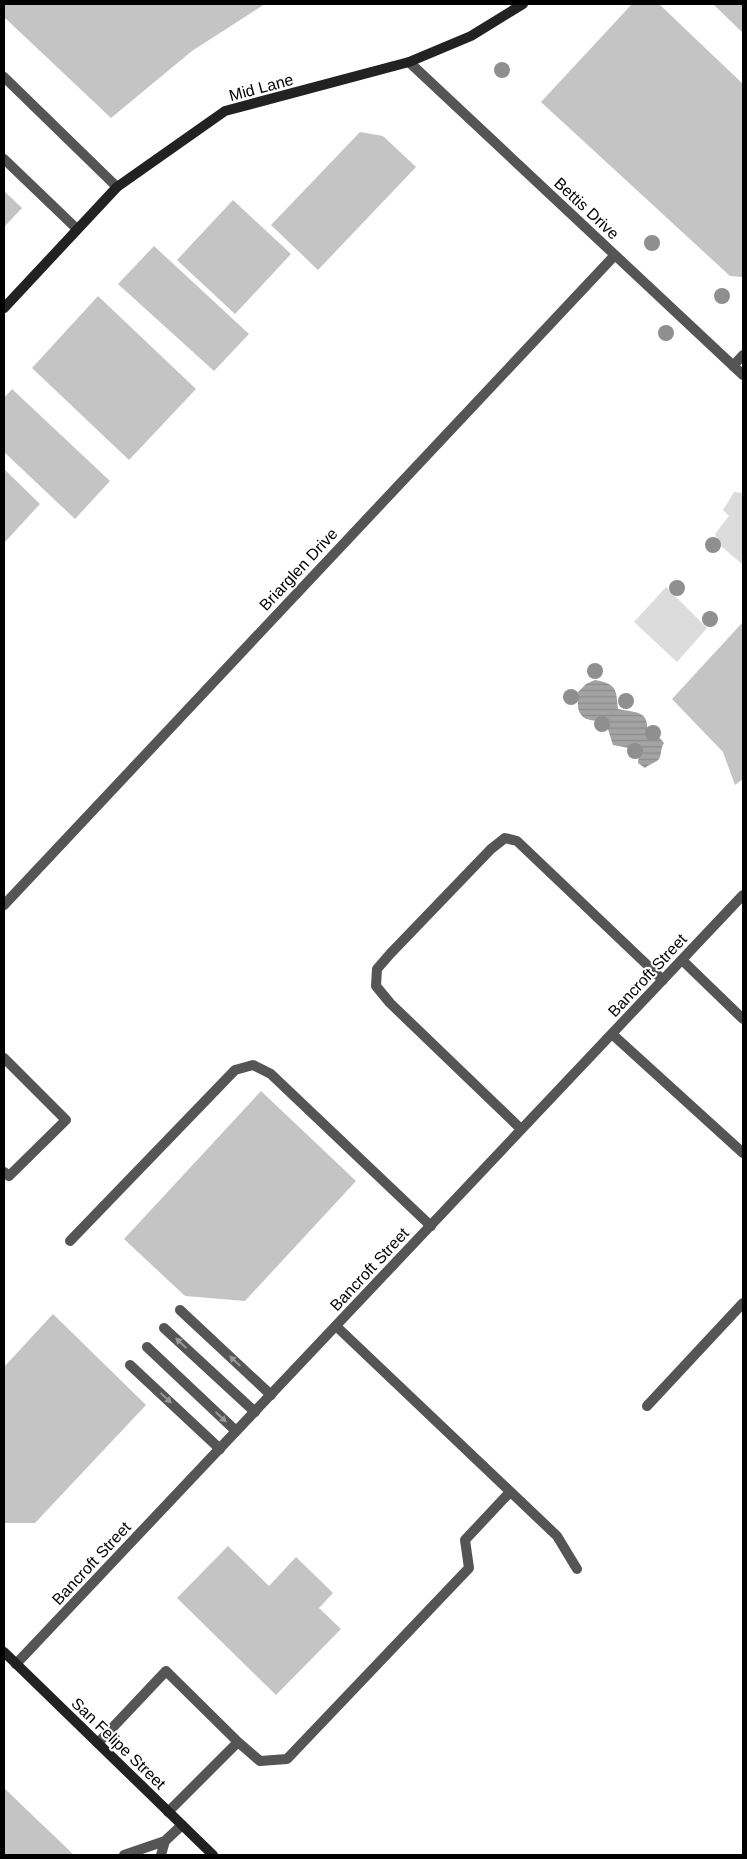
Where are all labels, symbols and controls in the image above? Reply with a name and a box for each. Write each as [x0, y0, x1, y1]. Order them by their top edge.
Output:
street label: Mid Lane [227, 71, 295, 104]
street label: Bettis Drive [551, 174, 622, 243]
street label: Briarglen Drive [256, 525, 341, 614]
street label: Bancroft Street [605, 930, 690, 1020]
street label: Bancroft Street [327, 1224, 412, 1314]
one-way arrow [175, 1337, 187, 1349]
one-way arrow [230, 1355, 242, 1367]
one-way arrow [159, 1392, 171, 1404]
one-way arrow [214, 1411, 226, 1423]
street label: Bancroft Street [49, 1518, 134, 1608]
street label: San Felipe Street [68, 1694, 169, 1793]

